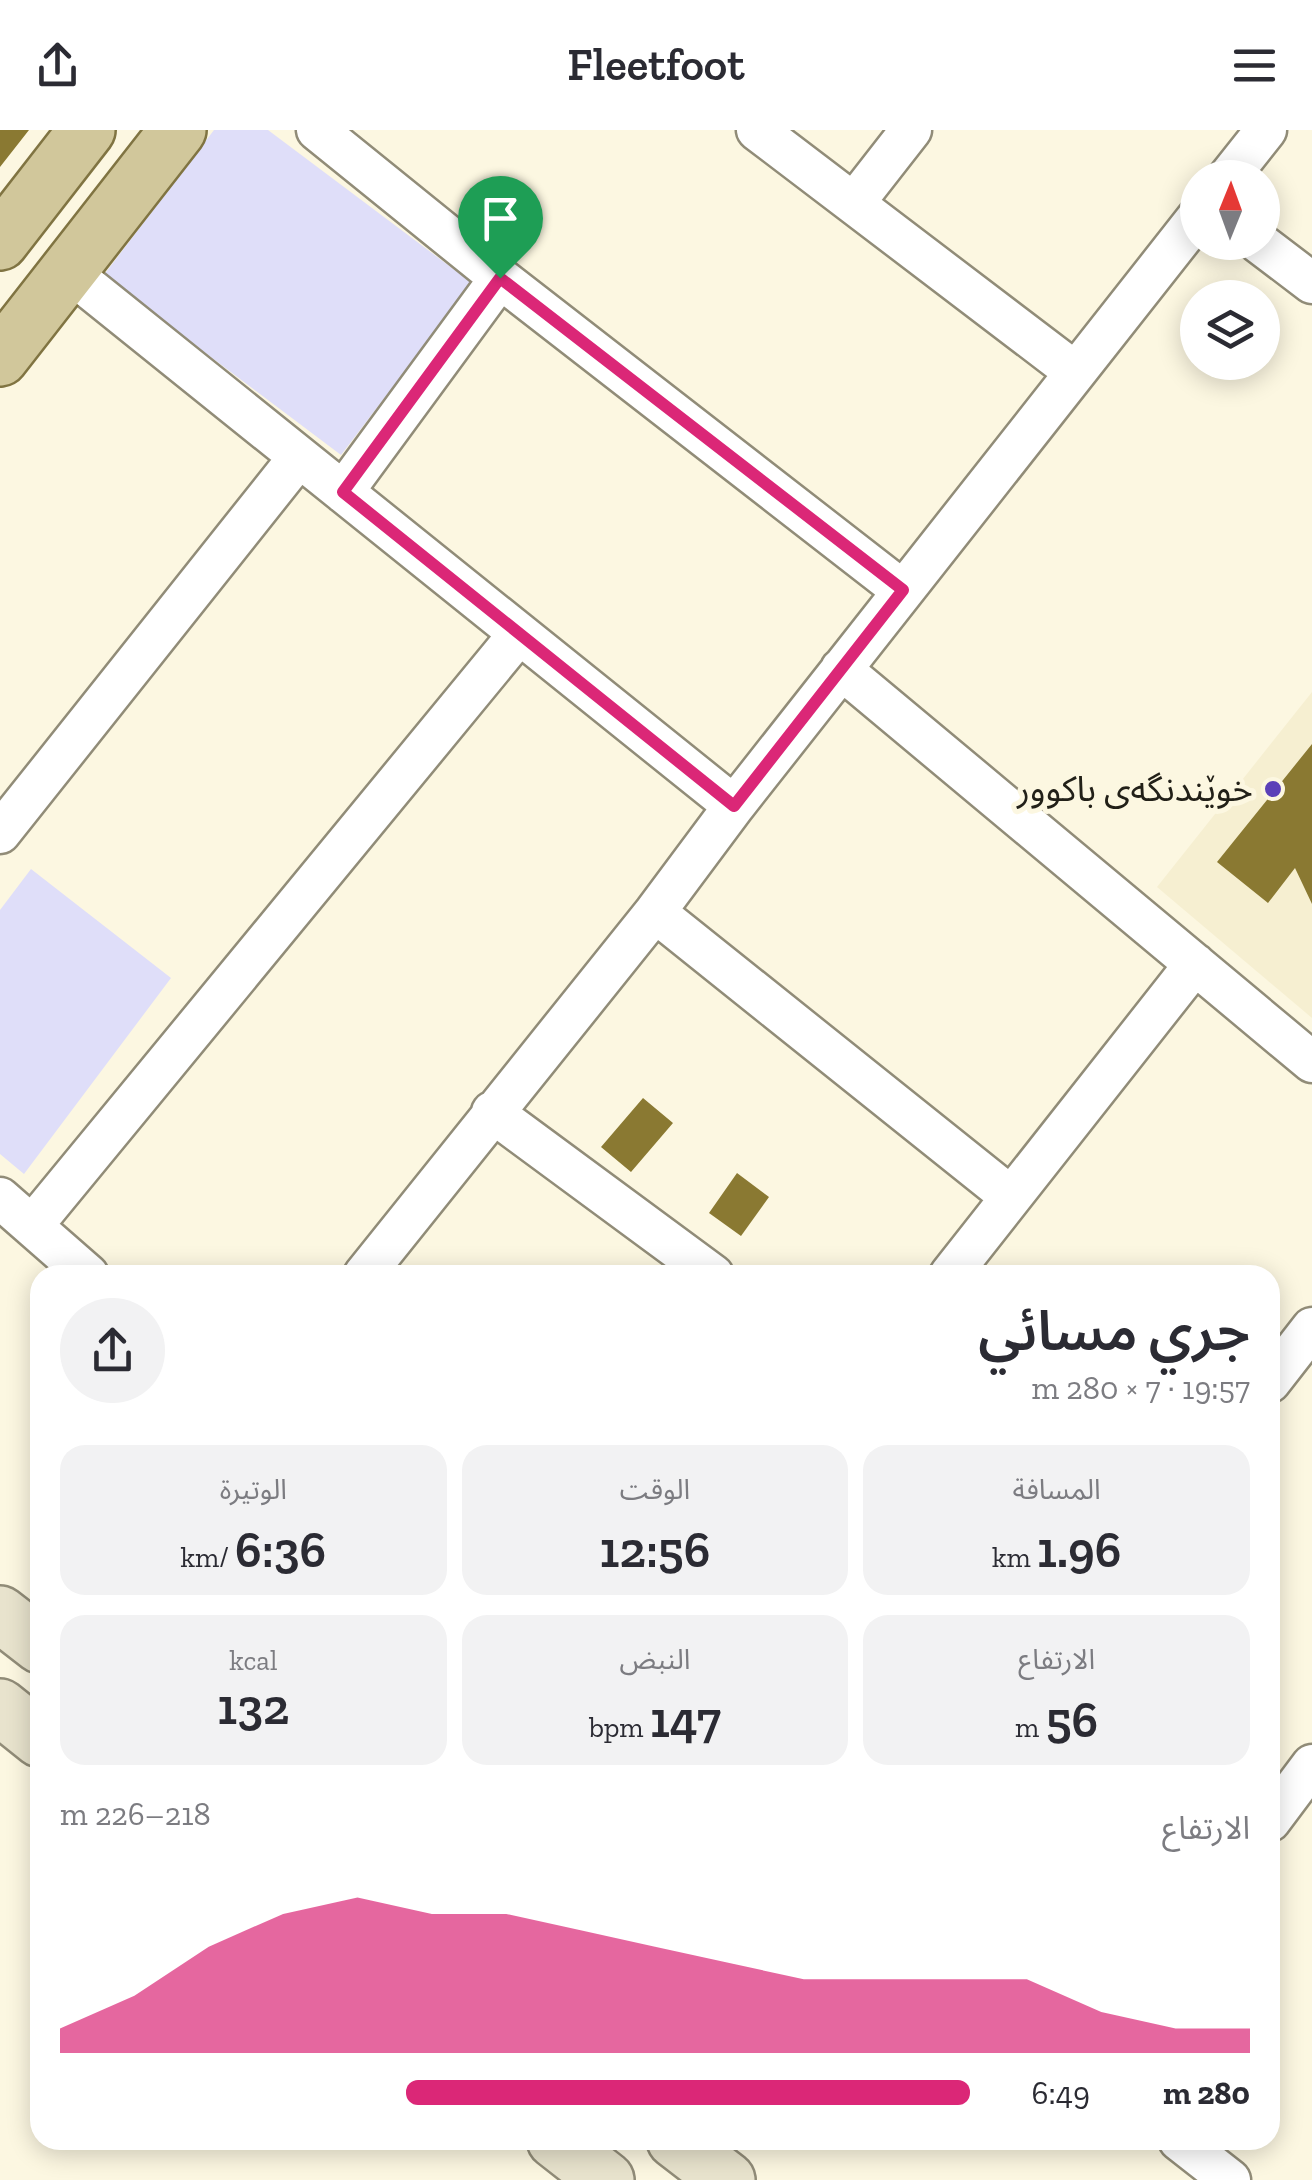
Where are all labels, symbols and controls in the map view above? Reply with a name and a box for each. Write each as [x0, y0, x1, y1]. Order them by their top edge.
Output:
icon: share [30, 38, 85, 93]
text: Fleetfoot [567, 38, 745, 92]
icon: menu [1227, 38, 1282, 93]
north arrow [1180, 160, 1280, 260]
map controls [1180, 160, 1280, 380]
pin [458, 176, 543, 279]
icon: arrive [473, 191, 528, 246]
button: layers [1180, 280, 1280, 380]
place label: خوێندنگەی باکوور [1016, 768, 1253, 810]
marker: خوێندنگەی باکوور [1262, 778, 1284, 800]
button: share [60, 1298, 165, 1403]
text: جري مسائي [978, 1298, 1250, 1364]
text: 19:57 · 7 × 280 m [1031, 1369, 1250, 1407]
text: الوتيرة [220, 1473, 287, 1506]
text: الوقت [620, 1473, 690, 1506]
text: المسافة [1013, 1473, 1101, 1506]
text: 6:36 [235, 1520, 326, 1580]
text: 12:56 [600, 1520, 710, 1580]
text: 1.96 [1037, 1520, 1121, 1580]
text: /km [180, 1541, 235, 1574]
text: km [992, 1541, 1037, 1574]
text: النبض [620, 1643, 691, 1676]
text: الارتفاع [1018, 1643, 1095, 1676]
text: kcal [229, 1644, 277, 1677]
text: 132 [217, 1677, 289, 1737]
text: 147 [650, 1690, 721, 1750]
text: 56 [1046, 1690, 1098, 1750]
text: bpm [589, 1711, 650, 1744]
text: m [1015, 1711, 1046, 1744]
text: 218–226 m [60, 1795, 211, 1833]
text: الارتفاع [1162, 1809, 1250, 1847]
text: 6:49 [1032, 2074, 1090, 2112]
text: 280 m [1163, 2074, 1250, 2112]

